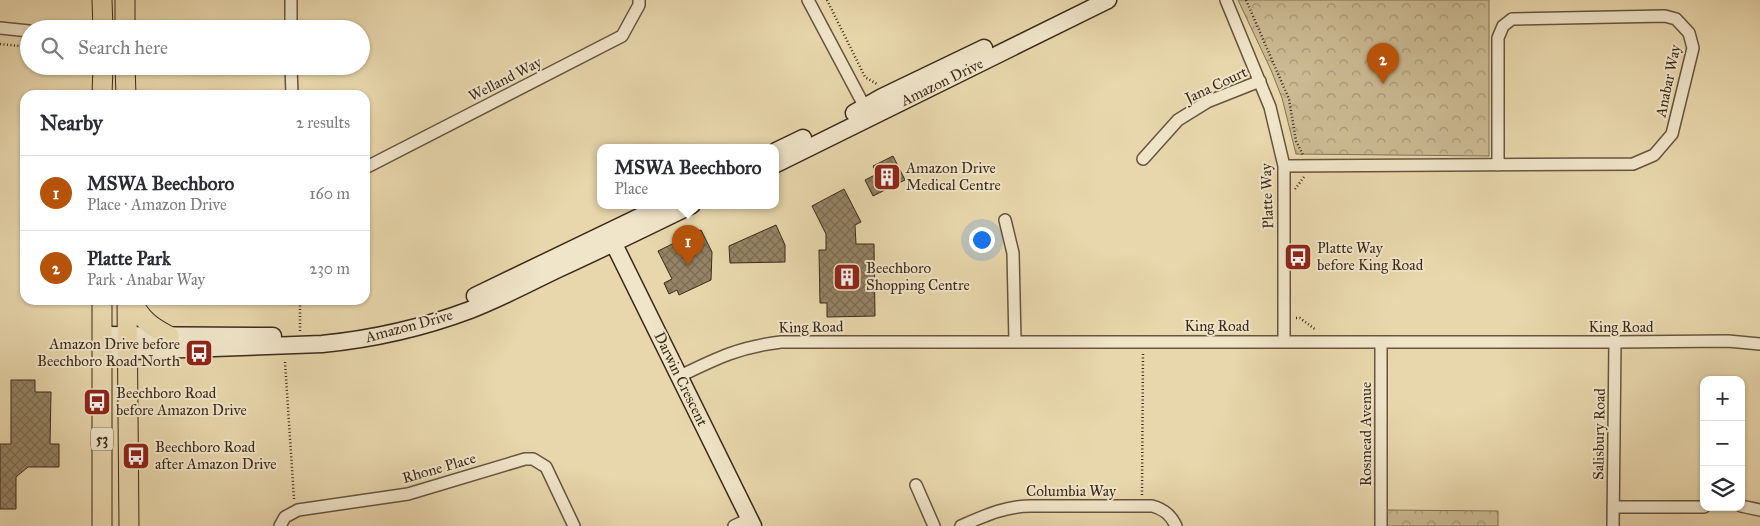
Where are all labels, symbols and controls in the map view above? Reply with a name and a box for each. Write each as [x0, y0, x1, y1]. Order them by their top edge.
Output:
search box [20, 20, 370, 75]
icon: search [38, 34, 66, 62]
text: Search here [78, 36, 168, 59]
street label: Anabar Way [1651, 42, 1685, 120]
pin: 2 [1367, 43, 1399, 84]
street label: Welland Way [465, 52, 546, 105]
street label: Amazon Drive [897, 54, 986, 110]
street label: Jana Court [1180, 62, 1251, 109]
text: Nearby [40, 110, 103, 136]
text: 2 results [296, 113, 350, 132]
popup [597, 144, 779, 209]
text: MSWA Beechboro [614, 156, 762, 179]
place label: Amazon Drive Medical Centre [905, 159, 1001, 194]
building icon: Amazon Drive Medical Centre [872, 162, 902, 192]
street label: Platte Way [1257, 162, 1277, 229]
text: MSWA Beechboro [87, 172, 234, 195]
text: Place [614, 179, 648, 198]
text: 1 [53, 184, 59, 203]
text: 160 m [309, 184, 350, 203]
text: Place · Amazon Drive [87, 195, 227, 214]
pin: 1 [672, 225, 704, 266]
your location [969, 227, 995, 253]
place label: Platte Way before King Road [1317, 239, 1424, 274]
bus stop icon: Platte Way before King Road [1283, 242, 1313, 272]
text: Platte Park [87, 247, 171, 270]
text: 2 [52, 259, 60, 278]
text: 230 m [310, 259, 350, 278]
place label: Beechboro Shopping Centre [866, 259, 970, 294]
building icon: Beechboro Shopping Centre [832, 262, 862, 292]
text: Park · Anabar Way [87, 270, 205, 289]
street label: Amazon Drive [362, 306, 455, 347]
street label: King Road [778, 317, 844, 337]
street label: King Road [1184, 317, 1250, 335]
street label: King Road [1588, 318, 1654, 336]
street label: Darwin Crescent [650, 329, 712, 430]
place label: Amazon Drive before Beechboro Road North [37, 335, 181, 370]
bus stop icon: Amazon Drive before Beechboro Road North [184, 338, 214, 368]
map controls [1700, 376, 1745, 511]
button: + [1700, 376, 1745, 421]
street label: Rosmead Avenue [1357, 382, 1375, 486]
place label: Beechboro Road before Amazon Drive [116, 384, 247, 419]
bus stop icon: Beechboro Road before Amazon Drive [82, 387, 112, 417]
street label: Salisbury Road [1589, 388, 1609, 480]
button: − [1700, 421, 1745, 466]
road number: 53 [91, 428, 113, 450]
place label: Beechboro Road after Amazon Drive [155, 438, 277, 473]
bus stop icon: Beechboro Road after Amazon Drive [121, 441, 151, 471]
street label: Rhone Place [400, 449, 478, 487]
button: layers [1700, 466, 1745, 511]
street label: Columbia Way [1026, 482, 1117, 500]

